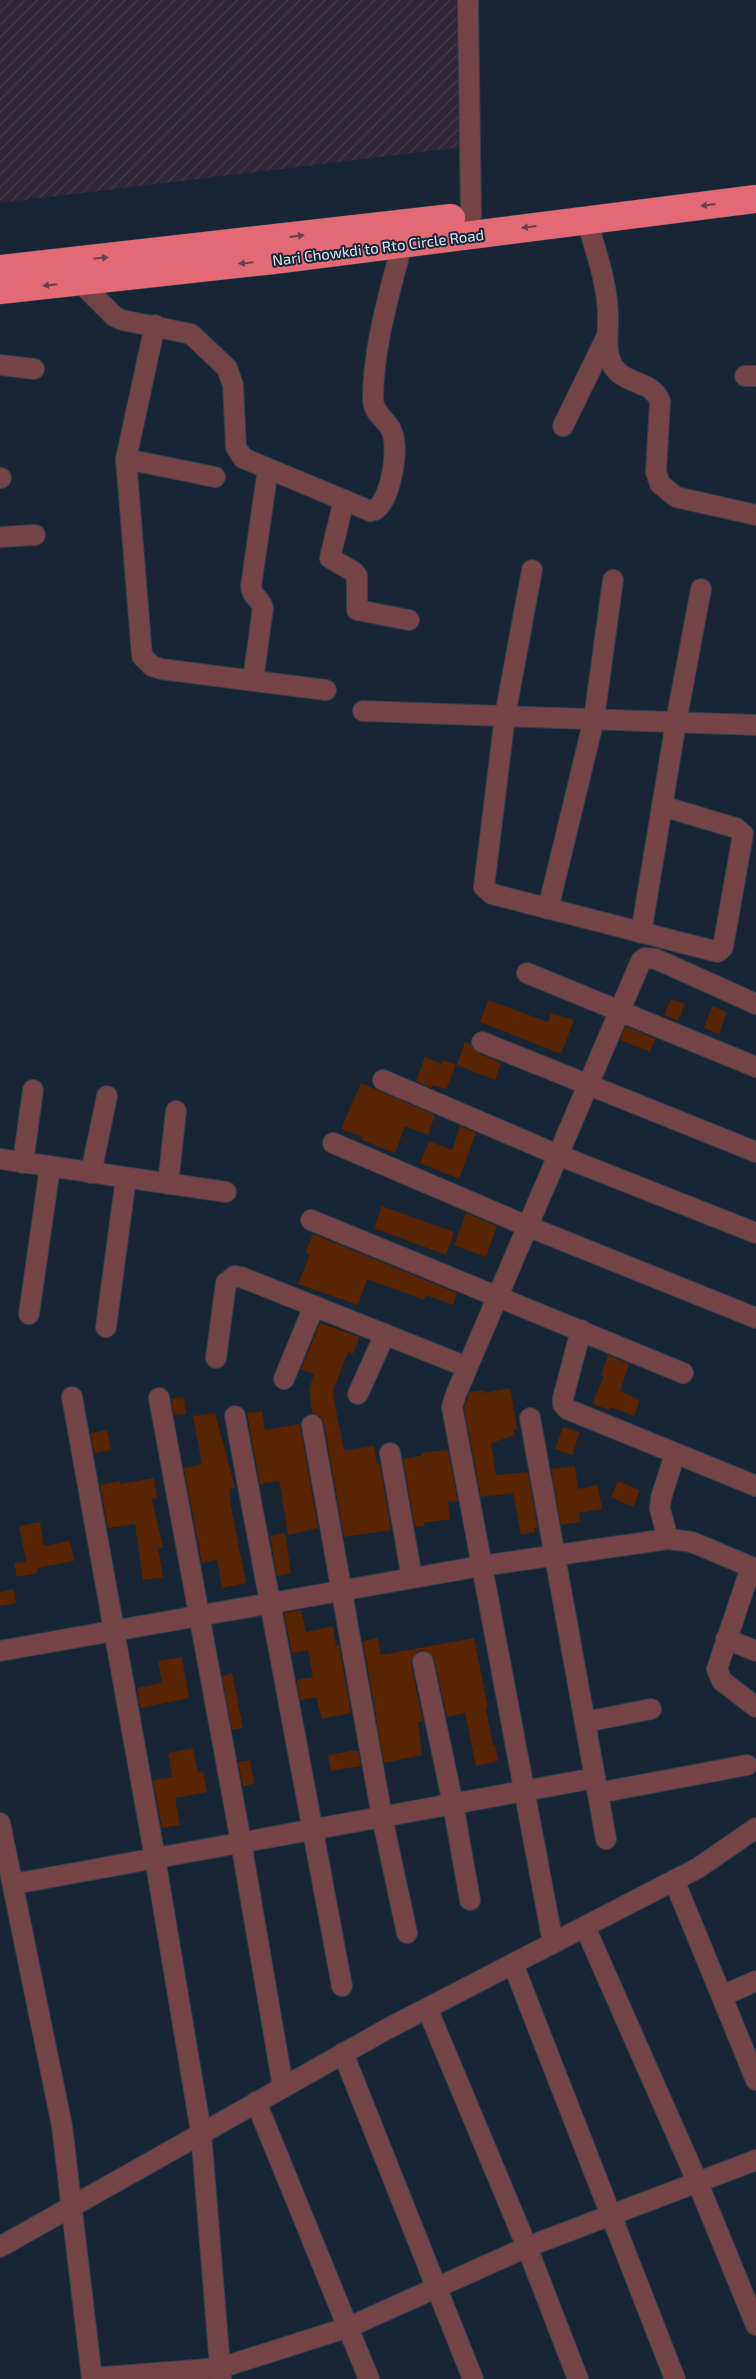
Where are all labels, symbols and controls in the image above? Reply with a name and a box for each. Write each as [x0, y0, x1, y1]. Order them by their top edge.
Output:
one-way arrow [699, 201, 715, 209]
one-way arrow [521, 224, 537, 232]
street label: Nari Chowkdi to Rto Circle Road [271, 225, 485, 269]
one-way arrow [289, 232, 305, 240]
one-way arrow [93, 254, 109, 262]
one-way arrow [238, 259, 254, 267]
one-way arrow [42, 281, 58, 289]

